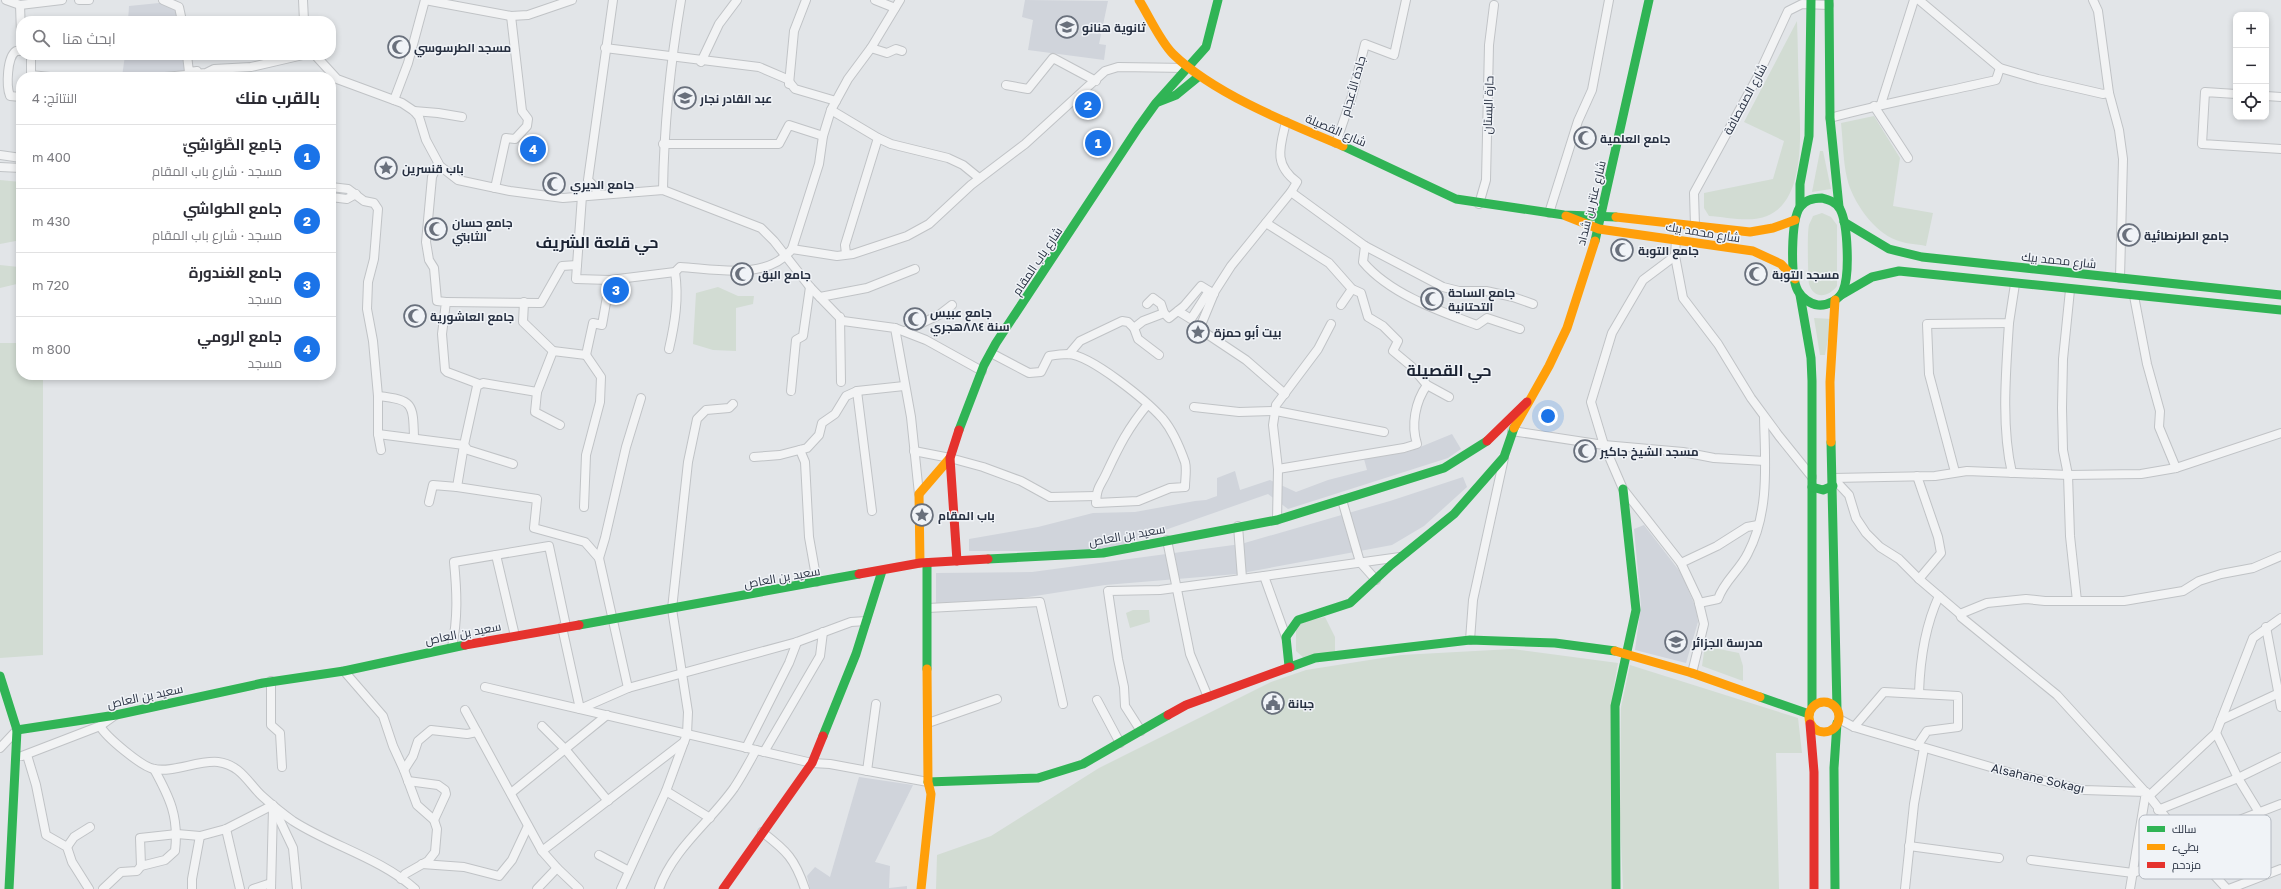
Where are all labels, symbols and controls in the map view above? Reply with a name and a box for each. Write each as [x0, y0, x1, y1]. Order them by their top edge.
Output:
map controls [2233, 12, 2269, 120]
button: + [2233, 12, 2269, 48]
school or university icon: ثانوية هنانو [1054, 14, 1080, 40]
search box [16, 16, 336, 60]
place label: ثانوية هنانو [1082, 20, 1146, 36]
icon: search [30, 27, 52, 49]
text: ابحث هنا [62, 29, 116, 47]
mosque icon: مسجد الطرسوسي [386, 34, 412, 60]
place label: مسجد الطرسوسي [414, 40, 511, 58]
button: − [2233, 48, 2269, 84]
street label: جادة الأعجام [1337, 54, 1370, 118]
street label: شارع الصفصافة [1720, 61, 1771, 138]
street label: حارة البستان [1479, 75, 1497, 135]
button: locate [2233, 84, 2269, 120]
school or university icon: عبد القادر نجار [672, 85, 698, 111]
text: بالقرب منك [236, 87, 320, 108]
text: النتائج: 4 [32, 90, 77, 106]
pin: 2 [1075, 90, 1101, 120]
place label: عبد القادر نجار [699, 91, 772, 107]
street label: شارع القصيلة [1303, 110, 1369, 151]
mosque icon: جامع العلمية [1572, 125, 1598, 151]
pin: 1 [1085, 128, 1111, 158]
place label: جامع العلمية [1600, 131, 1671, 148]
pin: 4 [520, 134, 546, 164]
text: جَامِع الطَّوَاشِيّ [183, 135, 282, 153]
text: 400 m [32, 149, 71, 165]
text: 1 [304, 149, 310, 165]
place icon: باب قنسرين [373, 155, 399, 181]
street label: شارع عنتر بن شداد [1573, 159, 1610, 247]
place label: باب قنسرين [402, 161, 464, 177]
text: مسجد · شارع باب المقام [152, 163, 282, 179]
mosque icon: جامع الديري [541, 171, 567, 197]
place label: جامع الديري [570, 177, 634, 195]
text: جامع الطواشي [183, 199, 282, 217]
text: 430 m [32, 213, 70, 229]
text: 2 [303, 213, 311, 229]
place label: جامع حسان الثابتي [452, 215, 513, 247]
mosque icon: جامع حسان الثابتي [423, 216, 449, 242]
street label: شارع محمد بيك [1665, 219, 1741, 246]
mosque icon: جامع الطرنطائية [2116, 222, 2142, 248]
street label: شارع باب المقام [1009, 224, 1066, 298]
text: مسجد · شارع باب المقام [152, 227, 282, 243]
place label: جامع الطرنطائية [2144, 228, 2229, 245]
district label: حي قلعة الشريف [536, 232, 658, 255]
mosque icon: جامع التوبة [1609, 237, 1635, 263]
place label: جامع التوبة [1638, 243, 1699, 260]
street label: شارع محمد بيك [2021, 249, 2097, 272]
mosque icon: جامع البق [729, 261, 755, 287]
mosque icon: مسجد التوبة [1743, 261, 1769, 287]
text: جامع الغندورة [189, 263, 282, 281]
place label: جامع البق [758, 267, 811, 284]
place label: مسجد التوبة [1772, 267, 1840, 283]
pin: 3 [603, 275, 629, 305]
text: 720 m [32, 277, 69, 293]
text: 3 [303, 277, 311, 293]
place label: جامع الساحة التحتانية [1448, 285, 1515, 314]
mosque icon: جامع الساحة التحتانية [1419, 286, 1445, 312]
text: مسجد [248, 291, 282, 307]
mosque icon: جامع العاشورية [402, 303, 428, 329]
place label: جامع عبيس سنة ٨٨٤هجري [930, 305, 1010, 337]
mosque icon: جامع عبيس سنة ٨٨٤هجري [902, 306, 928, 332]
place label: جامع العاشورية [430, 309, 514, 326]
place icon: بيت أبو حمزة [1185, 319, 1211, 345]
place label: بيت أبو حمزة [1214, 325, 1281, 341]
text: جامع الرومي [197, 327, 282, 345]
text: 800 m [32, 341, 71, 357]
text: 4 [303, 341, 311, 357]
text: مسجد [248, 355, 282, 371]
district label: حي القصيلة [1406, 360, 1492, 383]
your location [1538, 406, 1558, 426]
mosque icon: مسجد الشيخ جاكير [1572, 438, 1598, 464]
place label: مسجد الشيخ جاكير [1599, 444, 1699, 461]
place icon: باب المقام [909, 502, 935, 528]
place label: باب المقام [938, 508, 995, 524]
street label: سعيد بن العاص [1088, 521, 1166, 549]
street label: سعيد بن العاص [743, 563, 821, 591]
street label: سعيد بن العاص [424, 618, 502, 648]
school or university icon: مدرسة الجزائر [1663, 629, 1689, 655]
place label: مدرسة الجزائر [1691, 635, 1763, 651]
street label: سعيد بن العاص [106, 681, 184, 711]
public building icon: جبانة [1260, 690, 1286, 716]
place label: جبانة [1288, 696, 1314, 711]
street label: Alsahane Sokağı [1990, 760, 2086, 796]
legend [2139, 815, 2271, 879]
text: سالك [2172, 822, 2196, 835]
text: بطيء [2172, 840, 2199, 856]
text: مزدحم [2172, 858, 2201, 873]

